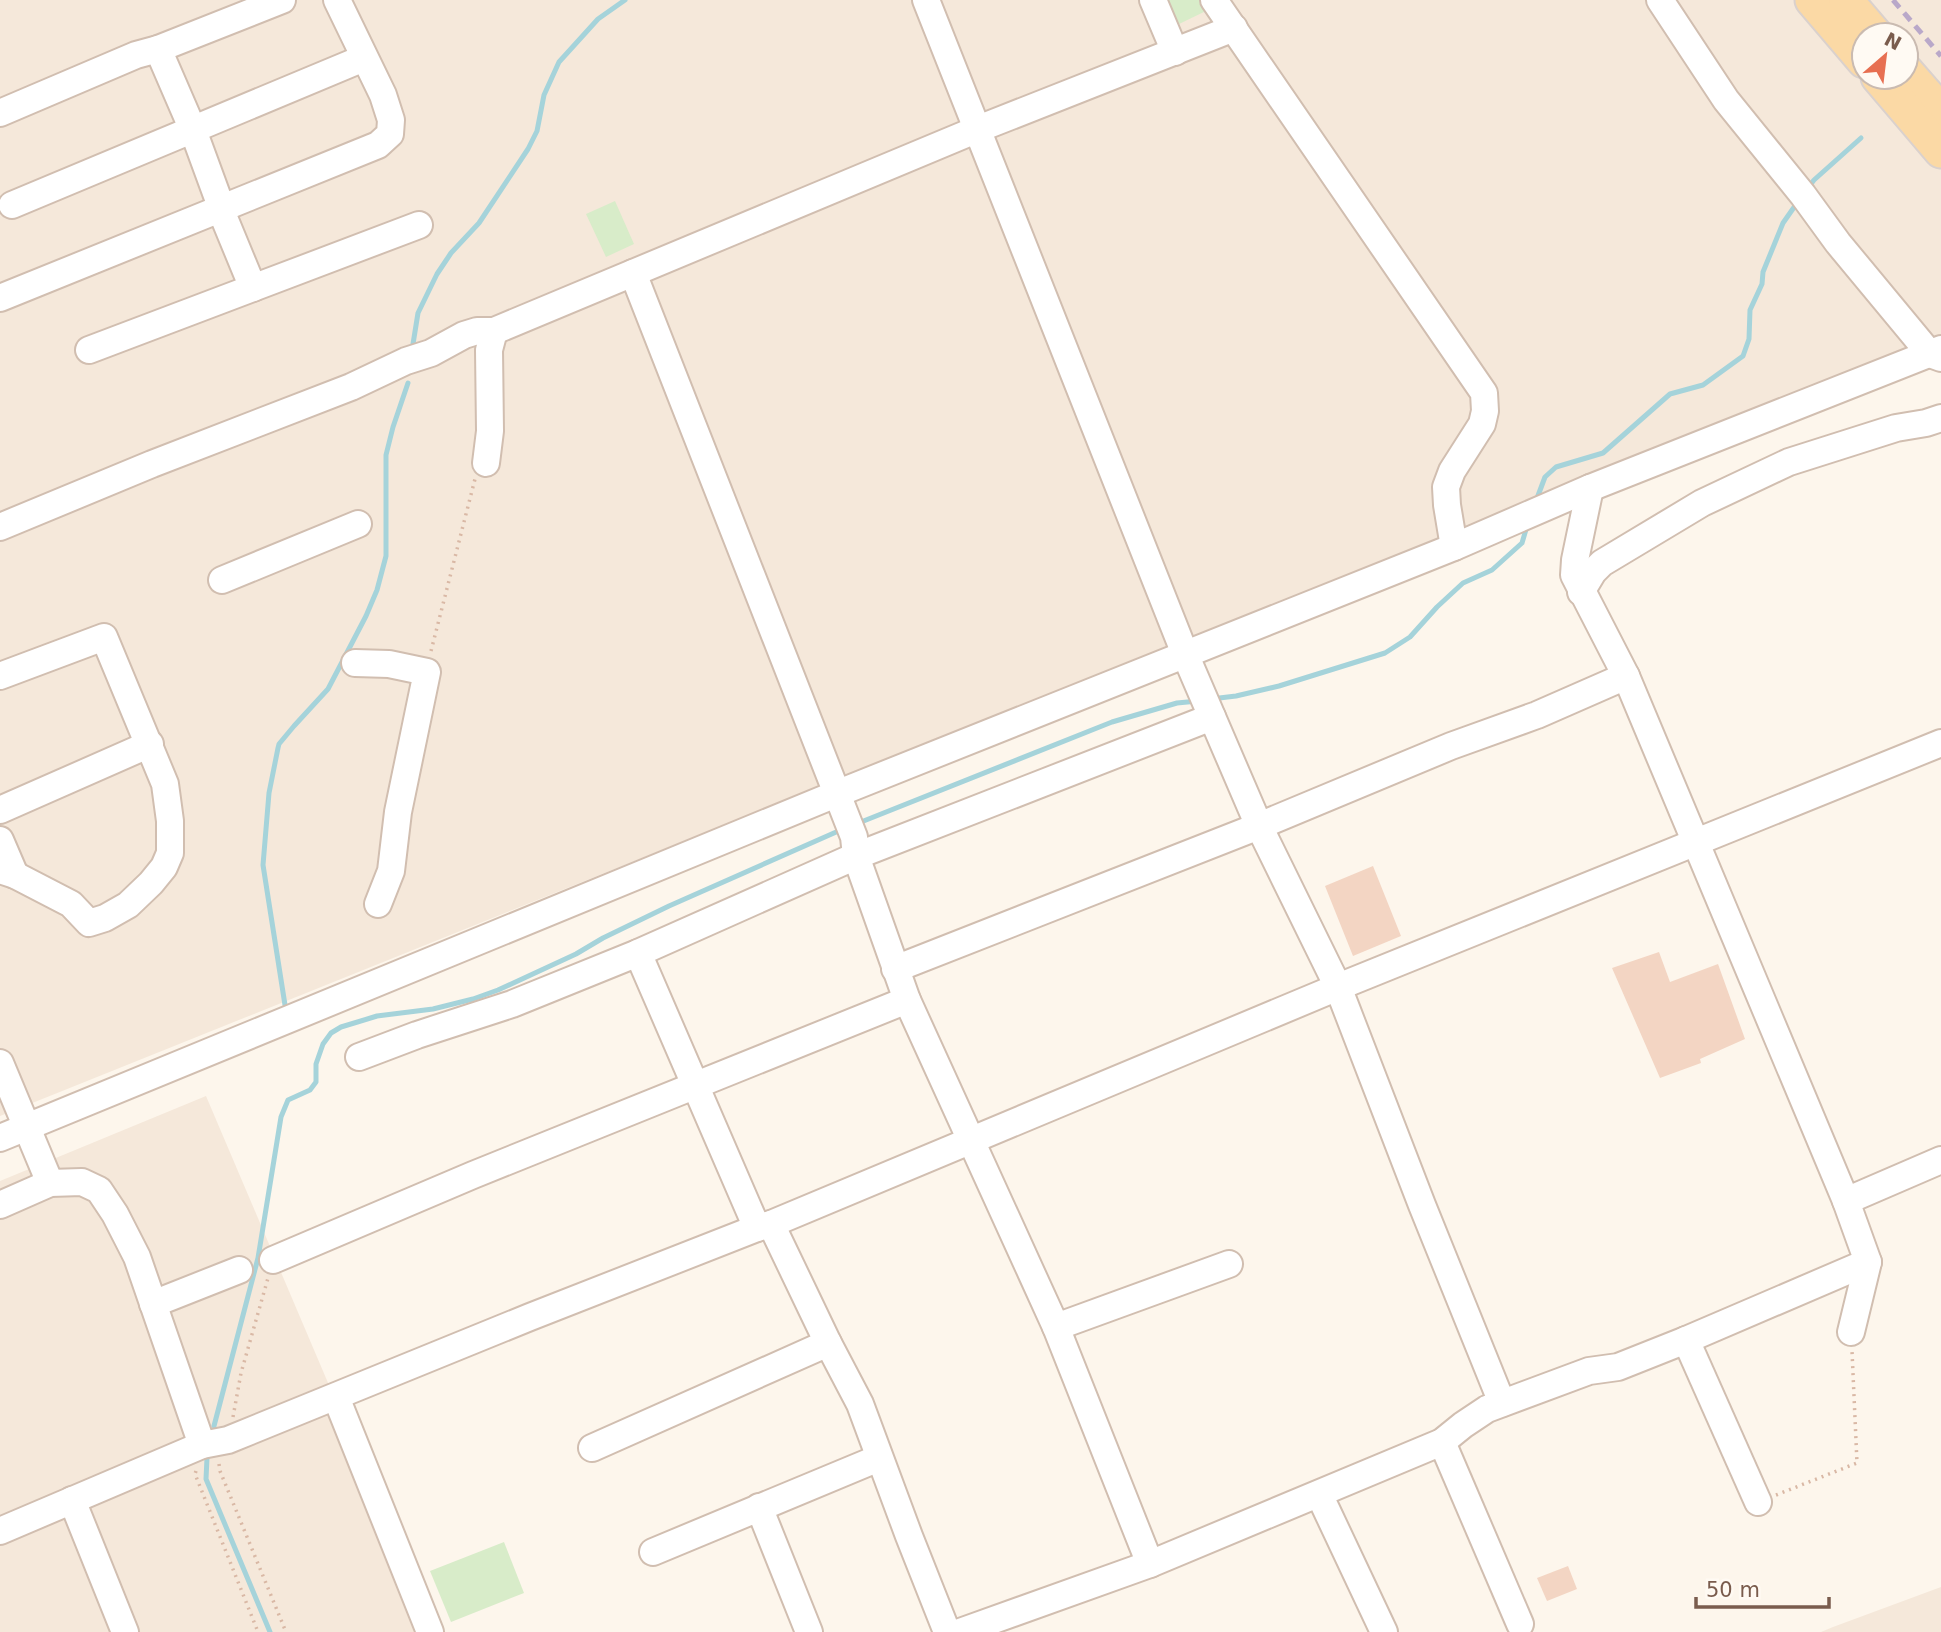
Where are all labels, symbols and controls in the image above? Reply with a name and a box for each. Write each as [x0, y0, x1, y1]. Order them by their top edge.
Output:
north arrow [1850, 21, 1920, 91]
text: N [1881, 28, 1905, 54]
scale bar [1696, 1566, 1829, 1610]
text: 50 m [1706, 1578, 1760, 1602]

